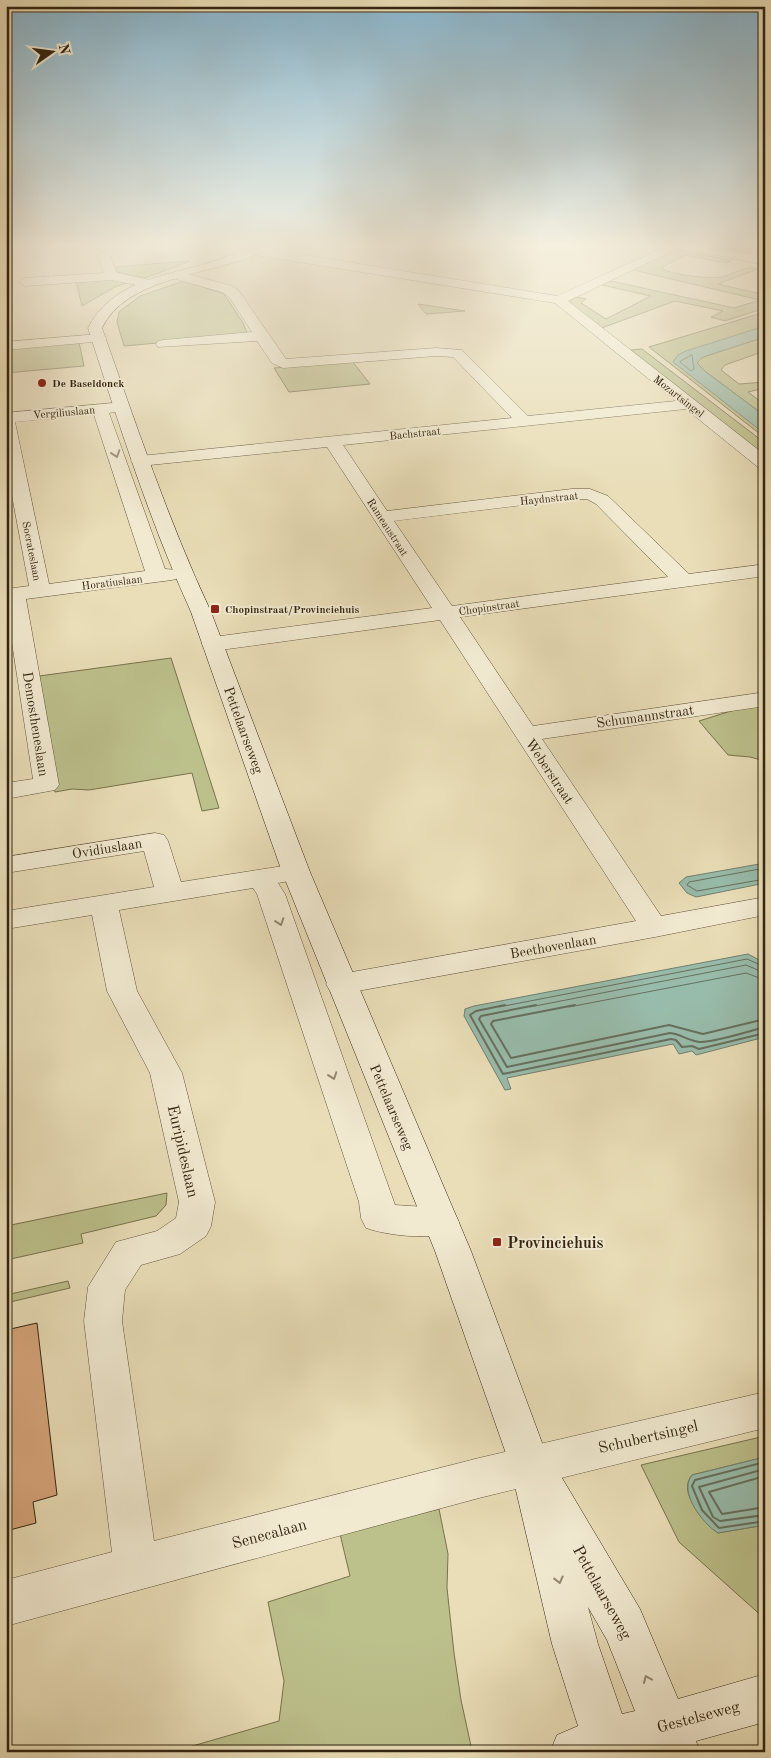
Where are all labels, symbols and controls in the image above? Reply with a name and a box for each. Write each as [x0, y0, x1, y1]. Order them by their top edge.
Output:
north arrow [28, 28, 78, 78]
text: N [56, 42, 72, 56]
street label: Mozartsingel [651, 374, 706, 420]
marker: De Baseldonck [36, 377, 48, 389]
place label: De Baseldonck [52, 379, 125, 390]
street label: Vergiliuslaan [33, 405, 96, 422]
street label: Bachstraat [389, 426, 442, 443]
one-way arrow [110, 450, 120, 458]
street label: Haydnstraat [519, 491, 579, 508]
street label: Rameaustraat [364, 497, 409, 559]
street label: Socrateslaan [19, 521, 42, 582]
street label: Horatiuslaan [81, 574, 143, 593]
street label: Chopinstraat [458, 599, 520, 618]
marker: Chopinstraat/Provinciehuis [209, 603, 221, 615]
place label: Chopinstraat/Provinciehuis [225, 605, 360, 616]
street label: Demostheneslaan [20, 671, 50, 778]
street label: Pettelaarseweg [221, 685, 265, 776]
street label: Schumannstraat [595, 703, 695, 731]
street label: Weberstraat [522, 737, 576, 807]
street label: Ovidiuslaan [71, 836, 144, 861]
one-way arrow [274, 917, 284, 926]
street label: Beethovenlaan [509, 932, 598, 961]
street label: Pettelaarseweg [367, 1063, 416, 1153]
one-way arrow [327, 1071, 337, 1080]
street label: Euripideslaan [164, 1104, 201, 1200]
marker: Provinciehuis [491, 1236, 503, 1248]
place label: Provinciehuis [507, 1236, 604, 1252]
street label: Schubertsingel [597, 1419, 700, 1457]
street label: Senecalaan [230, 1517, 309, 1553]
street label: Pettelaarseweg [569, 1543, 634, 1643]
one-way arrow [553, 1576, 564, 1585]
one-way arrow [642, 1675, 653, 1684]
street label: Gestelseweg [655, 1699, 742, 1737]

